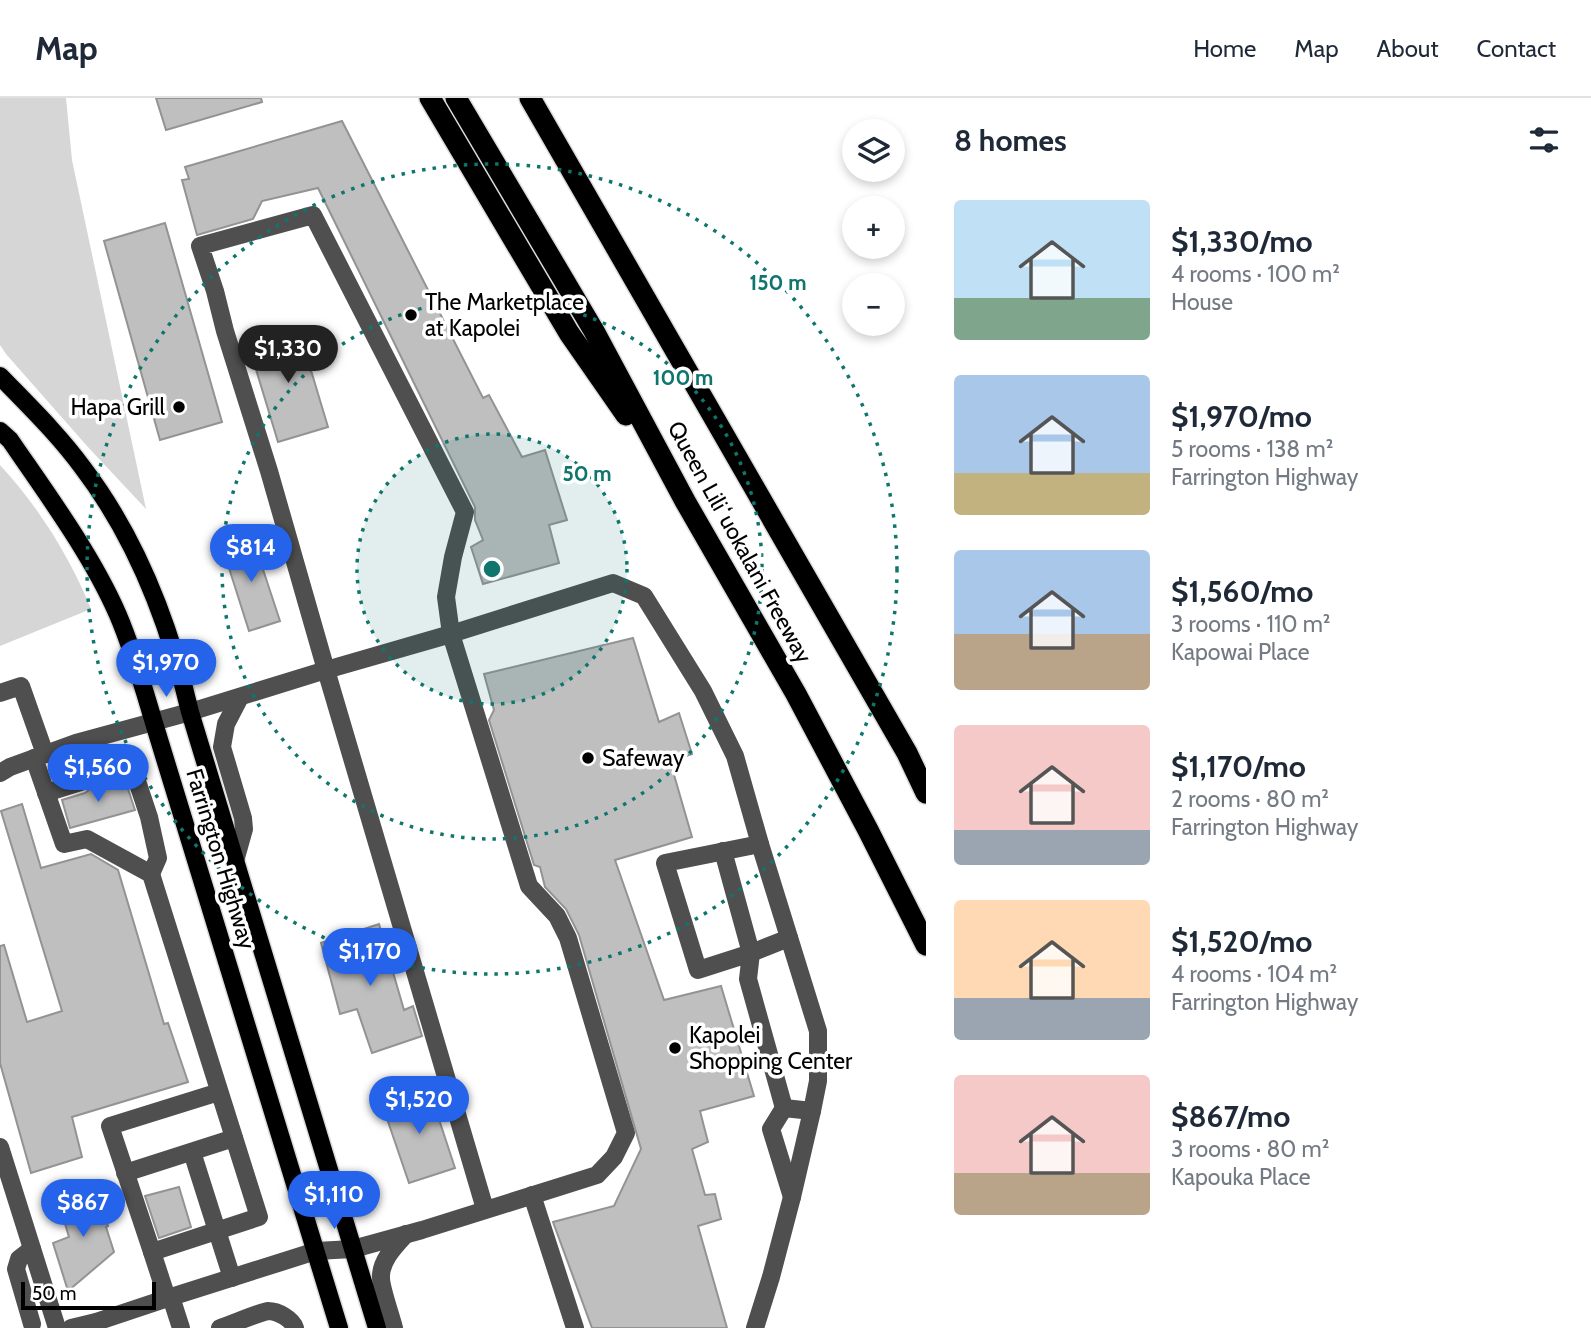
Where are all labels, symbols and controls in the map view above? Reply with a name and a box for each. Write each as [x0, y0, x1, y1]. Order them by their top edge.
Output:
text: Map [35, 28, 98, 68]
text: Home [1193, 34, 1256, 63]
text: Map [1294, 34, 1339, 63]
text: About [1377, 34, 1439, 63]
text: Contact [1477, 34, 1556, 63]
map controls [842, 119, 905, 336]
button: layers [842, 119, 905, 182]
icon: filters [1525, 121, 1563, 159]
text: 8 homes [954, 122, 1067, 159]
button: + [842, 196, 905, 259]
text: $1,330/mo [1171, 223, 1313, 260]
icon: home [1010, 228, 1094, 312]
text: 4 rooms · 100 m² [1171, 260, 1340, 288]
text: 150 m [750, 270, 806, 295]
button: − [842, 273, 905, 336]
place label: The Marketplace at Kapolei [425, 288, 584, 342]
text: House [1171, 288, 1233, 316]
marker: The Marketplace at Kapolei [403, 307, 419, 323]
pin: $1,330 [231, 326, 345, 385]
text: $1,330 [254, 334, 322, 362]
text: 100 m [653, 365, 713, 390]
place label: Hapa Grill [71, 393, 166, 421]
text: $1,970/mo [1171, 398, 1312, 435]
marker: Hapa Grill [171, 399, 187, 415]
icon: home [1010, 403, 1094, 487]
street label: Queen Liliʻuokalani Freeway [662, 416, 818, 668]
text: 5 rooms · 138 m² [1171, 435, 1333, 463]
text: 50 m [562, 461, 612, 486]
text: Farrington Highway [1171, 463, 1358, 491]
pin: $814 [210, 524, 292, 584]
text: $814 [226, 533, 276, 561]
centre of rings [480, 557, 504, 581]
text: $1,560/mo [1171, 573, 1313, 610]
icon: home [1010, 578, 1094, 662]
text: 3 rooms · 110 m² [1171, 610, 1330, 638]
text: Kapowai Place [1171, 638, 1310, 666]
pin: $1,970 [109, 640, 223, 699]
text: $1,970 [132, 648, 200, 676]
pin: $1,560 [41, 744, 155, 804]
place label: Safeway [602, 744, 685, 772]
text: $1,170/mo [1171, 748, 1306, 785]
marker: Safeway [580, 750, 596, 766]
text: $1,560 [64, 753, 132, 781]
icon: home [1010, 753, 1094, 837]
street label: Farrington Highway [180, 765, 262, 953]
text: 2 rooms · 80 m² [1171, 785, 1329, 813]
text: Farrington Highway [1171, 813, 1358, 841]
text: $1,520/mo [1171, 923, 1312, 960]
pin: $1,170 [313, 928, 427, 988]
icon: home [1010, 928, 1094, 1012]
text: $1,170 [339, 937, 402, 965]
text: 4 rooms · 104 m² [1171, 960, 1337, 988]
text: Farrington Highway [1171, 988, 1358, 1016]
place label: Kapolei Shopping Center [689, 1021, 853, 1075]
marker: Kapolei Shopping Center [667, 1040, 683, 1056]
pin: $1,520 [362, 1076, 476, 1136]
text: $1,520 [385, 1085, 453, 1113]
text: $867/mo [1171, 1098, 1290, 1135]
icon: home [1010, 1103, 1094, 1187]
text: 3 rooms · 80 m² [1171, 1135, 1329, 1163]
text: Kapouka Place [1171, 1163, 1311, 1191]
pin: $1,110 [277, 1172, 391, 1231]
pin: $867 [42, 1180, 124, 1239]
text: $1,110 [304, 1180, 364, 1208]
text: $867 [57, 1188, 109, 1216]
scale bar [21, 1279, 156, 1311]
text: 50 m [32, 1282, 76, 1305]

